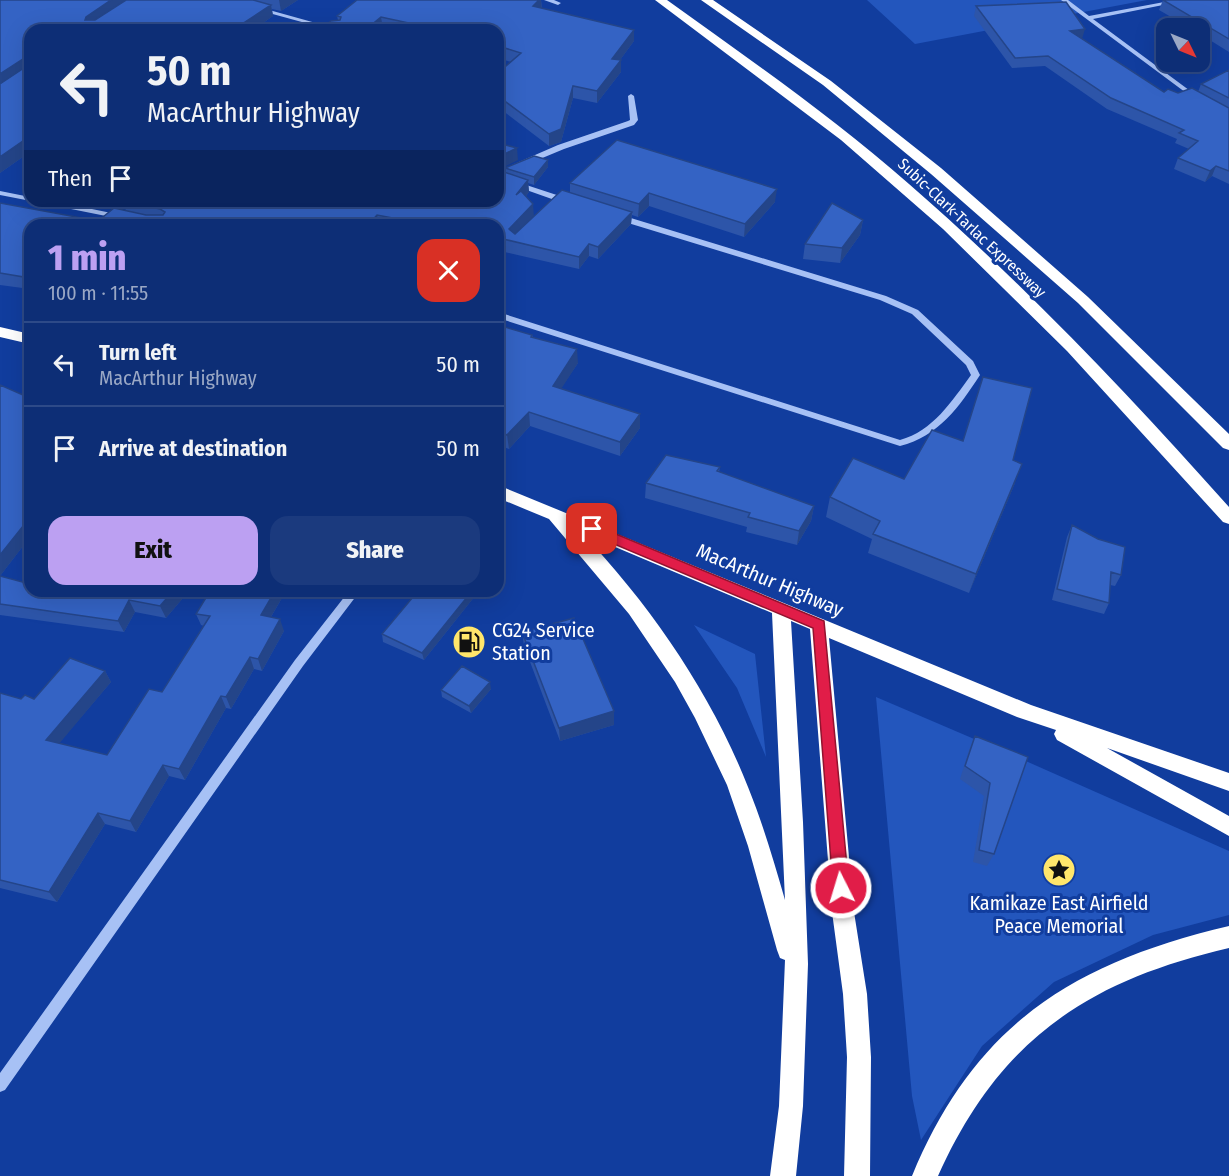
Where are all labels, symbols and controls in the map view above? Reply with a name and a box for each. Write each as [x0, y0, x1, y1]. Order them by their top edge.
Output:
north arrow [1156, 18, 1210, 72]
map controls [1156, 18, 1210, 72]
text: 50 m [147, 46, 231, 96]
icon: left [48, 48, 126, 126]
text: MacArthur Highway [147, 97, 360, 129]
street label: Subic-Clark-Tarlac Expressway [894, 154, 1051, 302]
icon: arrive [104, 162, 137, 195]
text: Then [48, 165, 92, 192]
text: 1 min [48, 236, 126, 280]
button: close [417, 239, 480, 302]
text: 100 m · 11:55 [48, 281, 148, 305]
text: Turn left [99, 339, 177, 366]
icon: left [48, 348, 81, 381]
text: 50 m [436, 351, 480, 378]
text: MacArthur Highway [99, 366, 257, 390]
icon: arrive [48, 432, 81, 465]
text: Arrive at destination [99, 435, 287, 462]
text: 50 m [436, 435, 480, 462]
pin [566, 503, 617, 554]
icon: arrive [575, 512, 608, 545]
button: Exit [48, 516, 258, 585]
button: Share [270, 516, 480, 585]
street label: MacArthur Highway [693, 538, 847, 622]
place label: CG24 Service Station [492, 618, 595, 665]
fuel station icon: CG24 Service Station [451, 624, 487, 660]
place icon: Kamikaze East Airfield Peace Memorial [1041, 852, 1077, 888]
position arrow [809, 856, 873, 920]
place label: Kamikaze East Airfield Peace Memorial [969, 891, 1149, 938]

